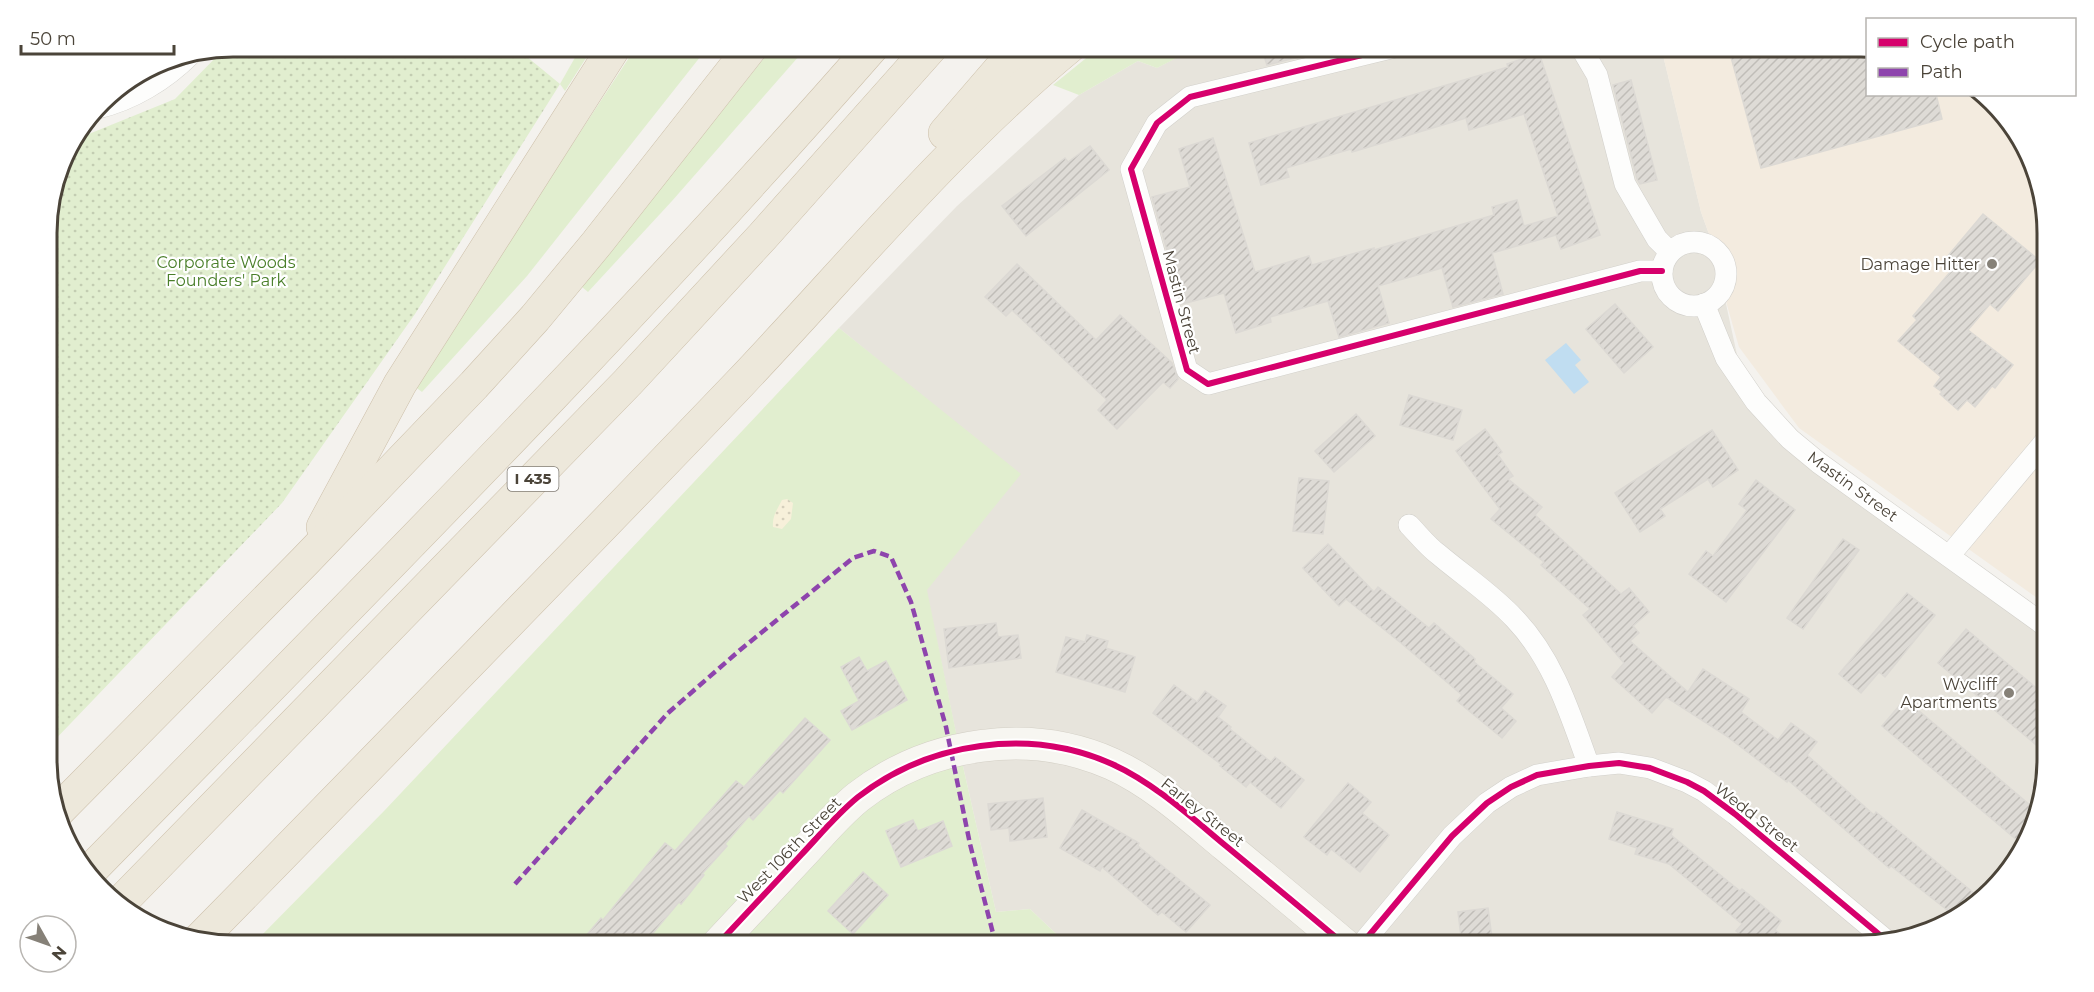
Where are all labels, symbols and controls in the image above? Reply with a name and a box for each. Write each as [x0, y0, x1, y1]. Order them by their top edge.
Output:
scale bar [21, 18, 174, 56]
legend [1866, 18, 2076, 96]
text: 50 m [30, 28, 76, 50]
text: Cycle path [1920, 31, 2015, 53]
text: Path [1920, 61, 1963, 83]
street label: Mastin Street [1159, 248, 1205, 357]
park label: Corporate Woods Founders' Park [156, 253, 296, 290]
place label: Damage Hitter [1860, 255, 1980, 274]
marker: Damage Hitter [1985, 257, 1999, 271]
street label: Mastin Street [1804, 447, 1902, 526]
road number: I 435 [508, 467, 558, 491]
place label: Wycliff Apartments [1900, 675, 1998, 712]
marker: Wycliff Apartments [2002, 686, 2016, 700]
street label: Farley Street [1157, 774, 1249, 851]
street label: Wedd Street [1711, 779, 1803, 856]
street label: West 106th Street [734, 793, 846, 908]
north arrow [18, 914, 78, 974]
text: N [48, 942, 71, 964]

